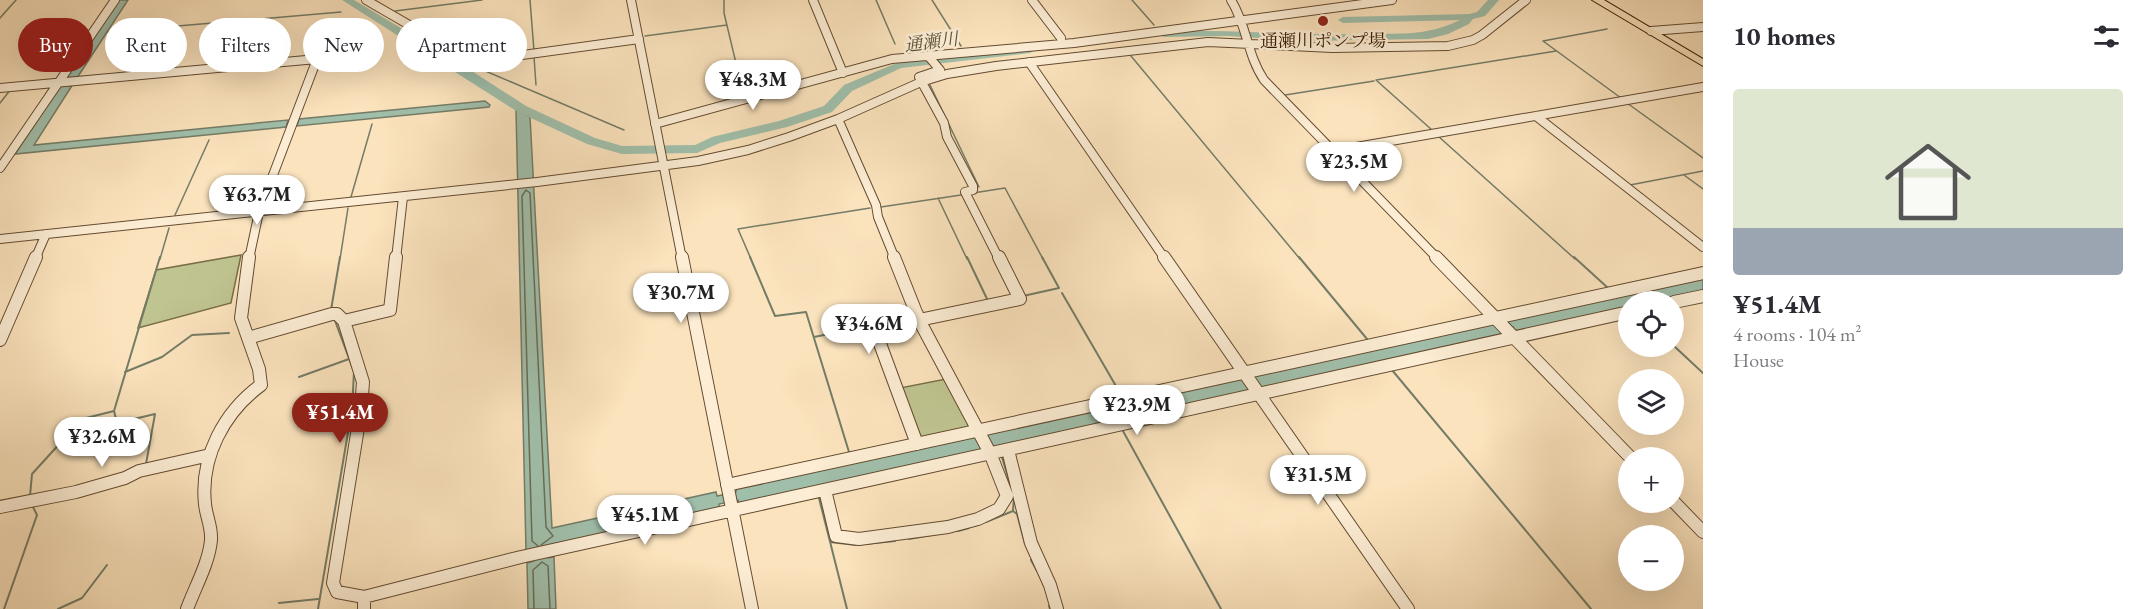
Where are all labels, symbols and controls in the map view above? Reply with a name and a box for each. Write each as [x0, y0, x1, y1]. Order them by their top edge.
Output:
marker: 通瀬川ポンプ場 [1316, 14, 1330, 28]
chip: Buy [18, 18, 93, 72]
chip: Rent [105, 18, 187, 72]
chip: Filters [199, 18, 291, 72]
chip: New [303, 18, 384, 72]
chip: Apartment [396, 18, 527, 72]
text: 10 homes [1733, 19, 1835, 53]
icon: filters [2090, 20, 2123, 53]
water label: 通瀬川 [903, 27, 961, 56]
place label: 通瀬川ポンプ場 [1260, 29, 1386, 52]
pin: ¥48.3M [704, 60, 802, 111]
text: ¥48.3M [719, 66, 787, 92]
icon: home [1874, 128, 1982, 236]
pin: ¥23.5M [1305, 142, 1403, 193]
text: ¥23.5M [1320, 148, 1388, 174]
pin: ¥63.7M [208, 175, 306, 226]
text: ¥63.7M [223, 181, 291, 207]
pin: ¥30.7M [632, 273, 730, 324]
text: ¥30.7M [647, 279, 715, 305]
text: ¥51.4M [1733, 287, 1822, 321]
map controls [1618, 291, 1684, 591]
button: locate [1618, 291, 1684, 357]
pin: ¥34.6M [820, 304, 918, 355]
text: ¥34.6M [835, 310, 903, 336]
text: 4 rooms · 104 m² [1733, 321, 1861, 347]
text: House [1733, 347, 1784, 373]
button: layers [1618, 369, 1684, 435]
pin: ¥23.9M [1088, 385, 1186, 436]
text: ¥23.9M [1103, 391, 1171, 417]
pin: ¥51.4M [291, 393, 389, 444]
text: ¥51.4M [306, 399, 374, 425]
pin: ¥32.6M [53, 417, 151, 468]
text: ¥32.6M [68, 423, 136, 449]
button: + [1618, 447, 1684, 513]
pin: ¥31.5M [1269, 455, 1367, 506]
text: ¥31.5M [1284, 461, 1352, 487]
pin: ¥45.1M [596, 495, 694, 546]
text: ¥45.1M [611, 501, 679, 527]
button: − [1618, 525, 1684, 591]

